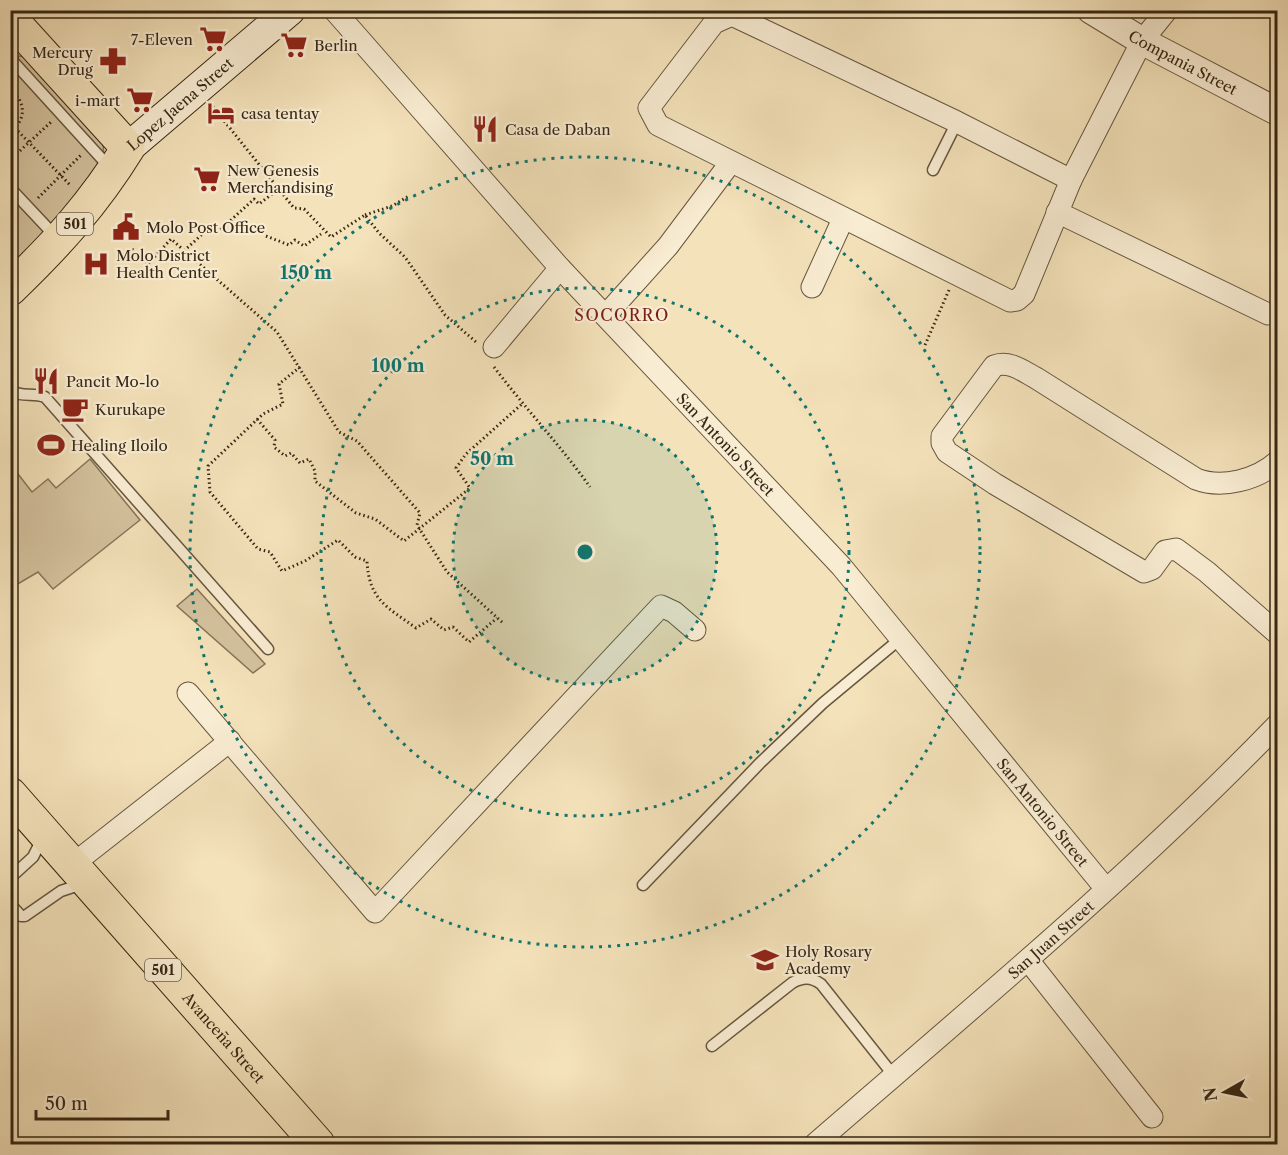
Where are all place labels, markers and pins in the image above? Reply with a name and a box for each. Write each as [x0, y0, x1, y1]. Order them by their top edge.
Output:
supermarket icon: 7-Eleven [198, 24, 228, 54]
place label: 7-Eleven [131, 30, 194, 49]
supermarket icon: Berlin [279, 30, 309, 60]
place label: Berlin [314, 36, 358, 55]
place label: Mercury Drug [32, 43, 94, 79]
pharmacy icon: Mercury Drug [98, 46, 128, 76]
supermarket icon: i-mart [125, 85, 155, 115]
place label: i-mart [75, 91, 121, 110]
hotel icon: casa tentay [206, 98, 236, 128]
place label: casa tentay [241, 104, 320, 123]
restaurant icon: Casa de Daban [470, 114, 500, 144]
place label: Casa de Daban [505, 120, 611, 139]
place label: New Genesis Merchandising [227, 161, 333, 197]
supermarket icon: New Genesis Merchandising [192, 164, 222, 194]
public building icon: Molo Post Office [111, 212, 141, 242]
place label: Molo Post Office [146, 218, 265, 237]
place label: Molo District Health Center [116, 246, 218, 282]
hospital icon: Molo District Health Center [81, 249, 111, 279]
restaurant icon: Pancit Mo-lo [31, 366, 61, 396]
place label: Pancit Mo-lo [66, 372, 159, 391]
cafe icon: Kurukape [60, 394, 90, 424]
place label: Kurukape [95, 400, 165, 419]
sports icon: Healing Iloilo [36, 430, 66, 460]
place label: Healing Iloilo [71, 436, 168, 455]
centre of rings [575, 542, 595, 562]
place label: Holy Rosary Academy [784, 942, 873, 978]
school or university icon: Holy Rosary Academy [750, 945, 780, 975]

